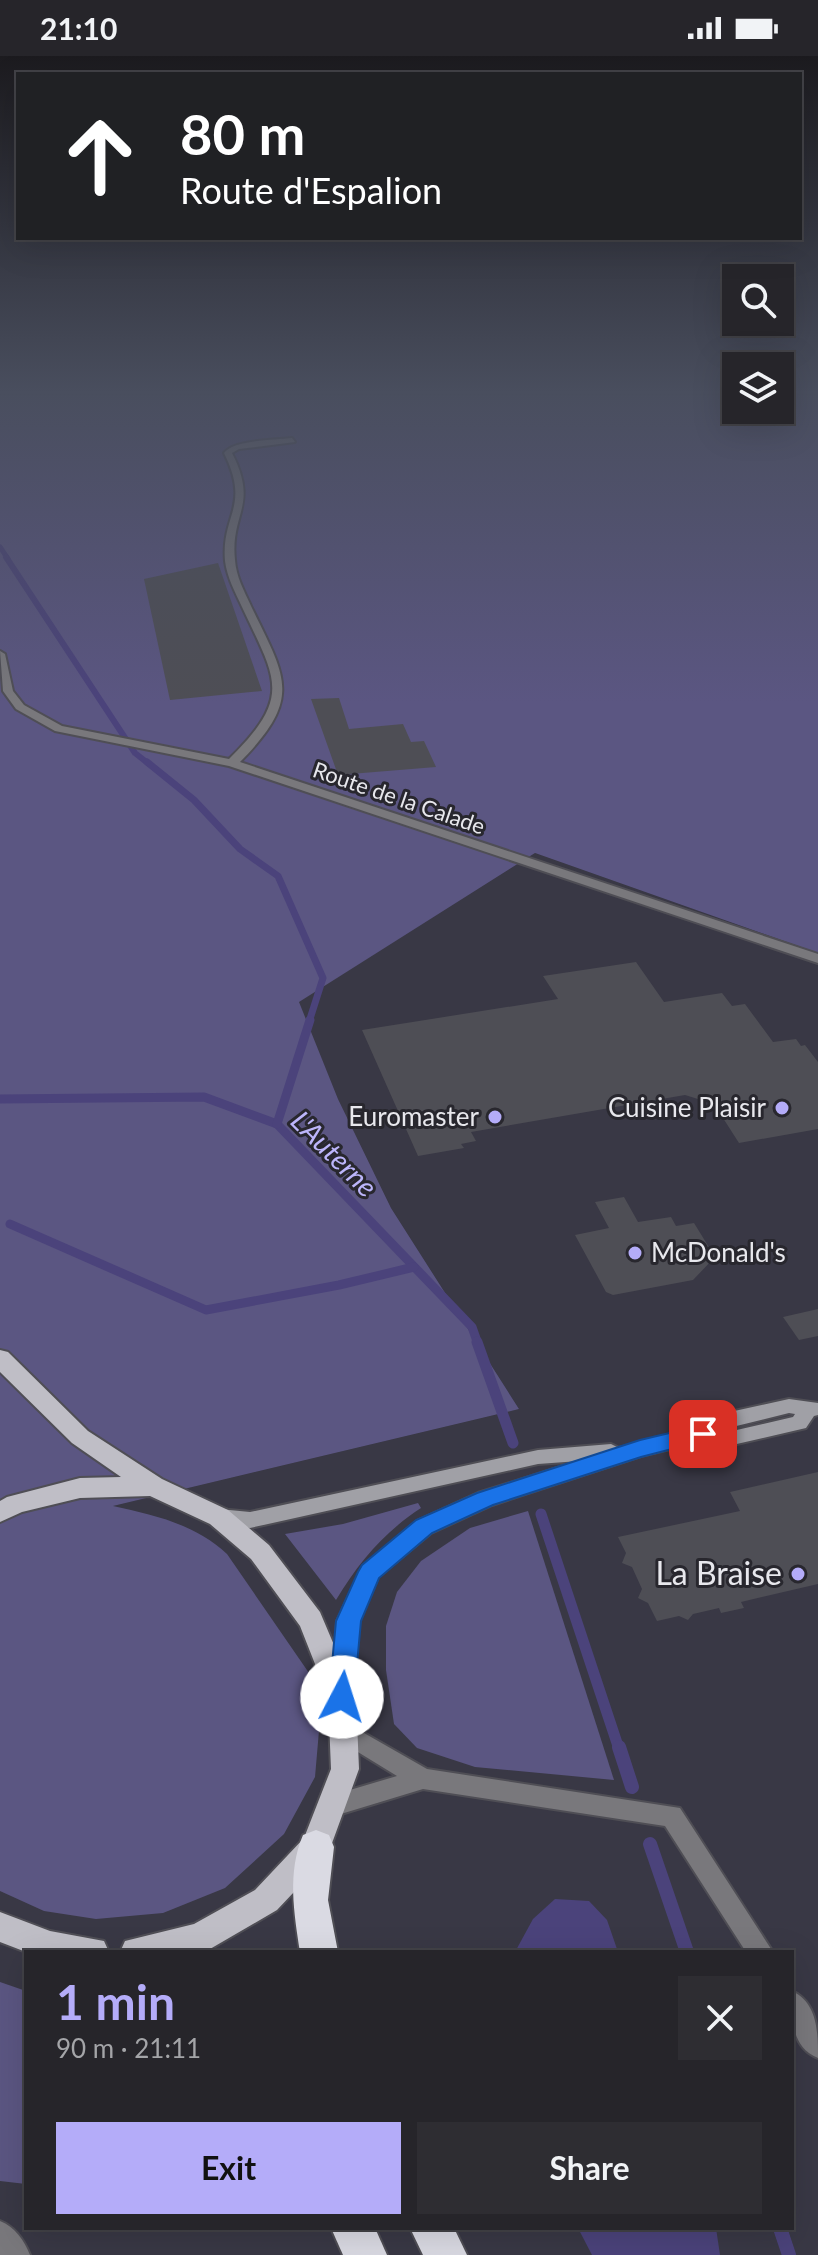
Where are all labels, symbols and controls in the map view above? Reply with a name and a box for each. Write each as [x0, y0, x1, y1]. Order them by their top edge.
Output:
text: 21:10 [40, 10, 117, 46]
text: 80 m [180, 100, 305, 167]
icon: ahead [48, 104, 152, 208]
text: Route d'Espalion [180, 168, 442, 212]
map controls [722, 264, 794, 424]
button: search [722, 264, 794, 336]
button: layers [722, 352, 794, 424]
street label: Route de la Calade [310, 755, 489, 840]
place label: Cuisine Plaisir [608, 1091, 767, 1123]
marker: Cuisine Plaisir [773, 1099, 791, 1117]
place label: Euromaster [348, 1100, 480, 1132]
water label: L'Auterne [285, 1103, 385, 1203]
marker: Euromaster [486, 1108, 504, 1126]
place label: McDonald's [651, 1236, 786, 1268]
marker: McDonald's [626, 1244, 644, 1262]
pin [669, 1400, 737, 1468]
icon: arrive [681, 1412, 725, 1456]
place label: La Braise [655, 1553, 782, 1592]
marker: La Braise [789, 1565, 807, 1583]
position arrow [300, 1655, 384, 1739]
text: 1 min [56, 1973, 175, 2030]
button: close [678, 1976, 762, 2060]
text: 90 m · 21:11 [56, 2032, 201, 2064]
button: Exit [56, 2122, 401, 2214]
button: Share [417, 2122, 762, 2214]

